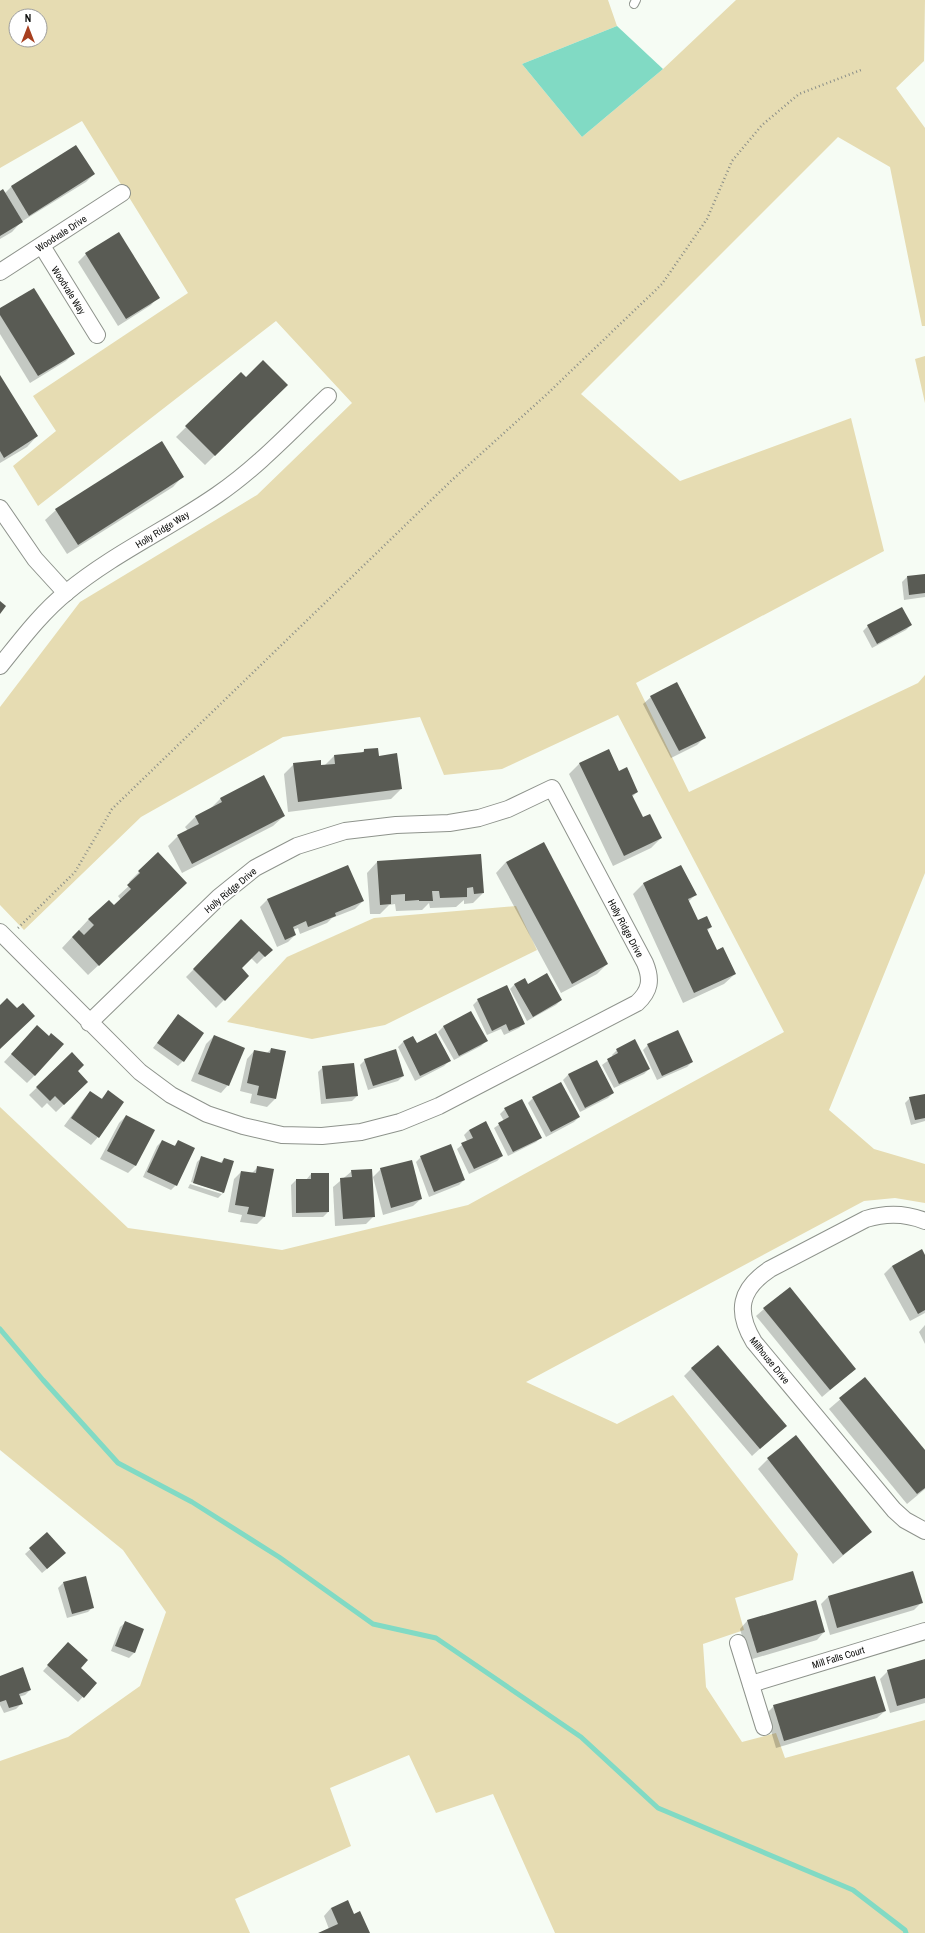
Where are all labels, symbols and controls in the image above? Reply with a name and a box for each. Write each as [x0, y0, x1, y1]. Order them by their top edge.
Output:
north arrow [8, 8, 48, 48]
text: N [25, 11, 31, 25]
street label: Woodvale Drive [33, 212, 90, 255]
street label: Woodvale Way [49, 264, 89, 318]
street label: Holly Ridge Way [133, 507, 192, 551]
street label: Holly Ridge Drive [202, 864, 259, 916]
street label: Holly Ridge Drive [605, 897, 647, 960]
street label: Millhouse Drive [747, 1334, 793, 1387]
street label: Mill Falls Court [810, 1643, 867, 1672]

